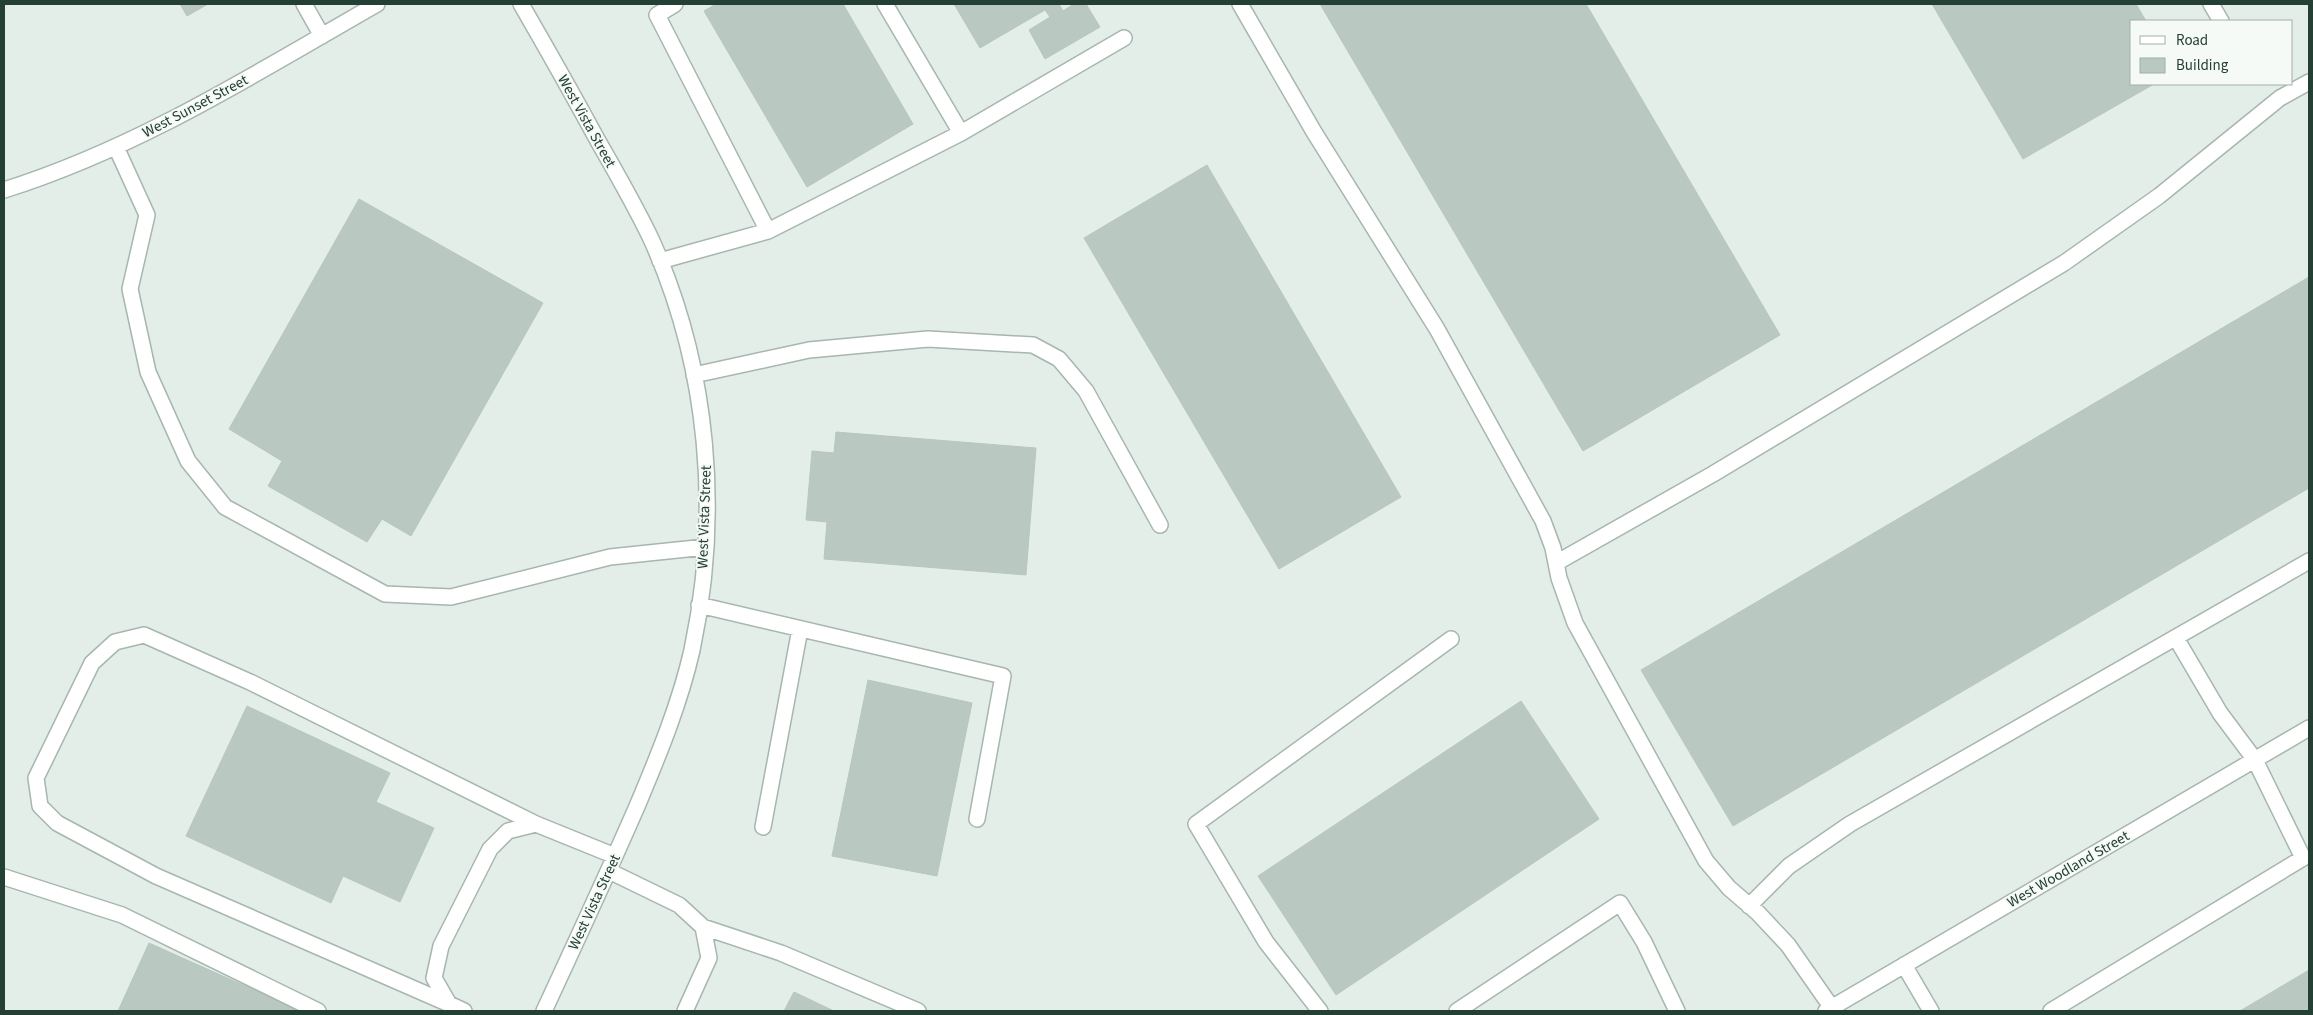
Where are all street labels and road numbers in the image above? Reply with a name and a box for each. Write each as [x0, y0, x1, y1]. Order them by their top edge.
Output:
street label: West Sunset Street [139, 70, 252, 143]
street label: West Vista Street [552, 71, 621, 172]
street label: West Vista Street [692, 465, 717, 569]
street label: West Woodland Street [2003, 826, 2133, 913]
street label: West Vista Street [563, 851, 626, 954]

